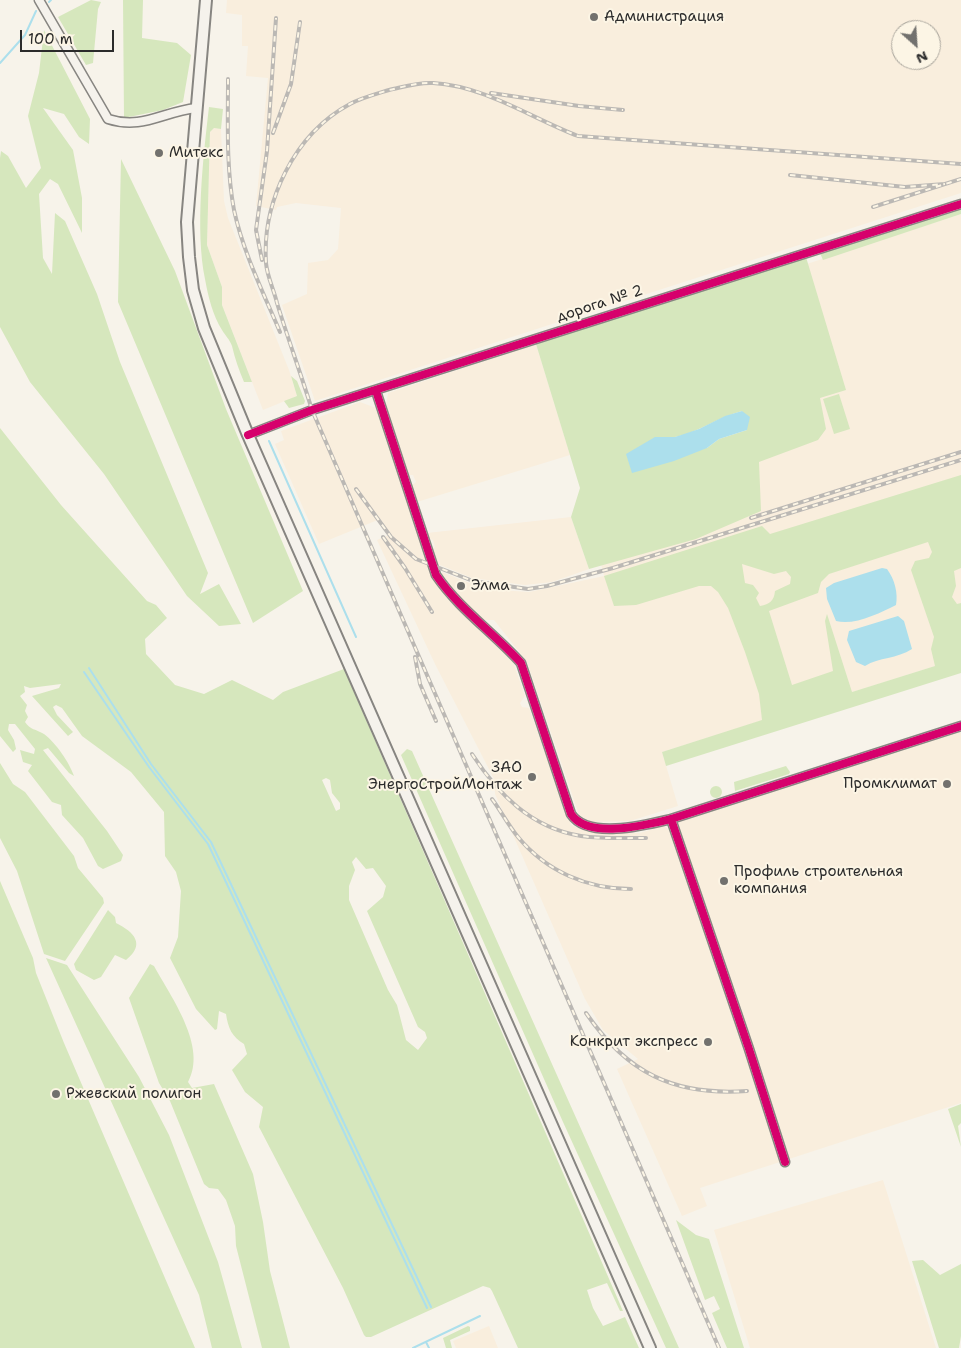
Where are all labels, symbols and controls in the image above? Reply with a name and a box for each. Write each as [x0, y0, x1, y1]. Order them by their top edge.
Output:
place label: Администрация [604, 8, 724, 26]
marker: Администрация [588, 11, 600, 23]
scale bar [22, 20, 116, 52]
north arrow [891, 20, 941, 70]
text: 100 m [28, 29, 73, 49]
text: N [913, 47, 931, 68]
place label: Митекс [169, 144, 224, 162]
marker: Митекс [153, 147, 165, 159]
street label: дорога № 2 [555, 282, 645, 326]
place label: Элма [471, 577, 510, 595]
marker: Элма [455, 580, 467, 592]
place label: ЗАО ЭнергоСтройМонтаж [368, 759, 522, 794]
marker: ЗАО ЭнергоСтройМонтаж [526, 771, 538, 783]
place label: Промклимат [844, 775, 937, 793]
marker: Промклимат [941, 778, 953, 790]
place label: Профиль строительная компания [734, 863, 903, 898]
marker: Профиль строительная компания [718, 875, 730, 887]
place label: Конкрит экспресс [570, 1033, 698, 1051]
marker: Конкрит экспресс [702, 1036, 714, 1048]
place label: Ржевский полигон [66, 1085, 201, 1103]
marker: Ржевский полигон [50, 1088, 62, 1100]

